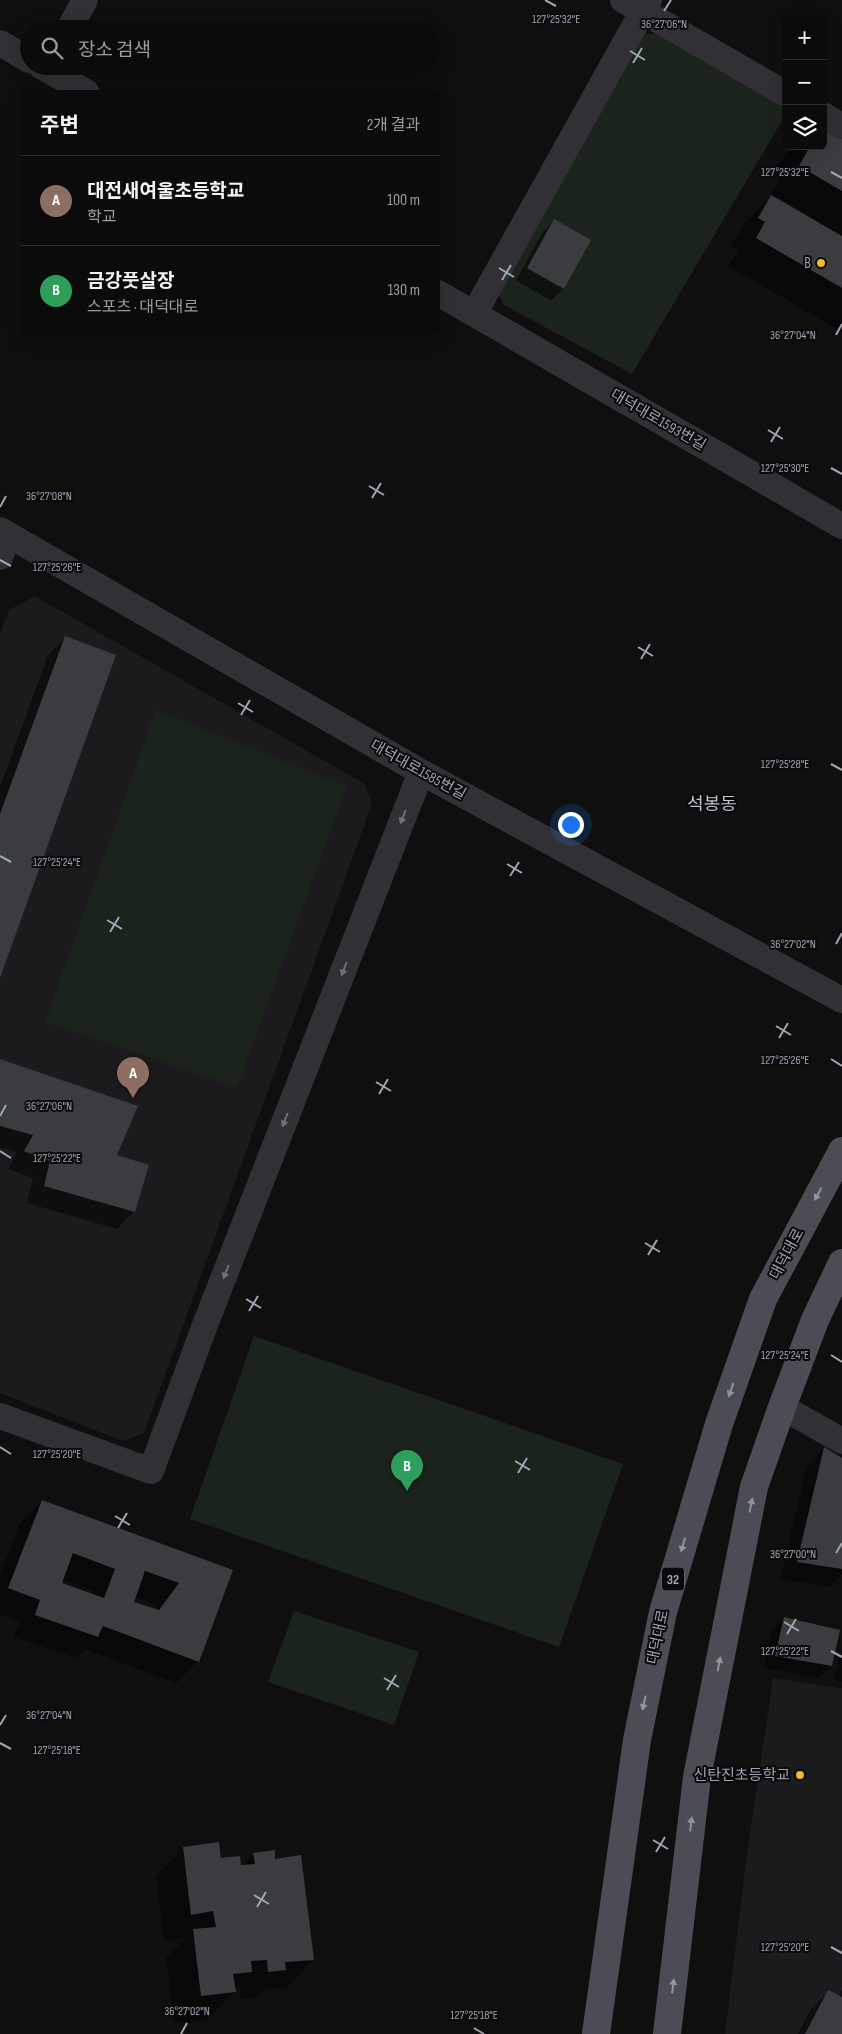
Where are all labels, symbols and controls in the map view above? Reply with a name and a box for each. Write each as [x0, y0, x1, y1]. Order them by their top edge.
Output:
text: 127°25'32"E [532, 12, 580, 27]
map controls [782, 15, 827, 150]
button: + [782, 15, 827, 60]
text: 36°27'06"N [641, 17, 687, 32]
search box [20, 20, 440, 75]
icon: search [38, 34, 66, 62]
text: 장소 검색 [78, 39, 151, 62]
button: − [782, 60, 827, 105]
button: layers [782, 105, 827, 150]
text: 주변 [40, 113, 79, 138]
text: 2개 결과 [367, 116, 420, 135]
text: 127°25'32"E [761, 165, 809, 180]
text: 대전새여울초등학교 [87, 180, 244, 203]
text: A [52, 191, 60, 210]
text: 100 m [387, 191, 420, 210]
text: 학교 [87, 208, 116, 227]
place label: B [804, 254, 811, 273]
marker: B [815, 257, 827, 269]
text: 금강풋살장 [87, 270, 174, 293]
text: B [52, 281, 60, 300]
text: 130 m [388, 281, 420, 300]
text: 스포츠 · 대덕대로 [87, 298, 198, 317]
text: 36°27'04"N [770, 328, 816, 343]
street label: 대덕대로1593번길 [607, 385, 709, 455]
text: 127°25'30"E [761, 461, 809, 476]
text: 36°27'08"N [26, 489, 72, 504]
text: 127°25'26"E [33, 560, 81, 575]
street label: 대덕대로1585번길 [367, 736, 469, 804]
text: 127°25'28"E [761, 757, 809, 772]
district label: 석봉동 [687, 794, 737, 815]
one-way arrow [399, 810, 406, 825]
your location [558, 812, 584, 838]
text: 127°25'24"E [33, 855, 81, 870]
text: 36°27'02"N [770, 937, 816, 952]
one-way arrow [340, 962, 348, 977]
text: 127°25'26"E [761, 1053, 809, 1068]
pin: A [117, 1057, 149, 1098]
text: 36°27'06"N [26, 1099, 72, 1114]
one-way arrow [281, 1113, 289, 1128]
text: 127°25'22"E [33, 1151, 81, 1166]
one-way arrow [814, 1187, 822, 1201]
street label: 대덕대로 [766, 1225, 808, 1283]
one-way arrow [222, 1265, 230, 1280]
text: 127°25'24"E [761, 1348, 809, 1363]
one-way arrow [727, 1383, 735, 1398]
text: 127°25'20"E [33, 1447, 81, 1462]
pin: B [391, 1450, 423, 1491]
one-way arrow [747, 1496, 755, 1512]
one-way arrow [679, 1538, 687, 1553]
text: 36°27'00"N [770, 1547, 816, 1562]
road number: 32 [662, 1568, 684, 1590]
street label: 대덕대로 [643, 1608, 673, 1666]
text: 127°25'22"E [761, 1644, 809, 1659]
one-way arrow [715, 1657, 723, 1672]
one-way arrow [640, 1695, 648, 1711]
text: 36°27'04"N [26, 1708, 72, 1723]
text: 127°25'18"E [33, 1743, 81, 1758]
place label: 신탄진초등학교 [693, 1766, 790, 1785]
marker: 신탄진초등학교 [794, 1769, 806, 1781]
one-way arrow [687, 1816, 695, 1832]
text: 127°25'20"E [761, 1940, 809, 1955]
one-way arrow [669, 1977, 677, 1993]
text: 36°27'02"N [164, 2004, 210, 2019]
text: 127°25'18"E [450, 2008, 498, 2023]

